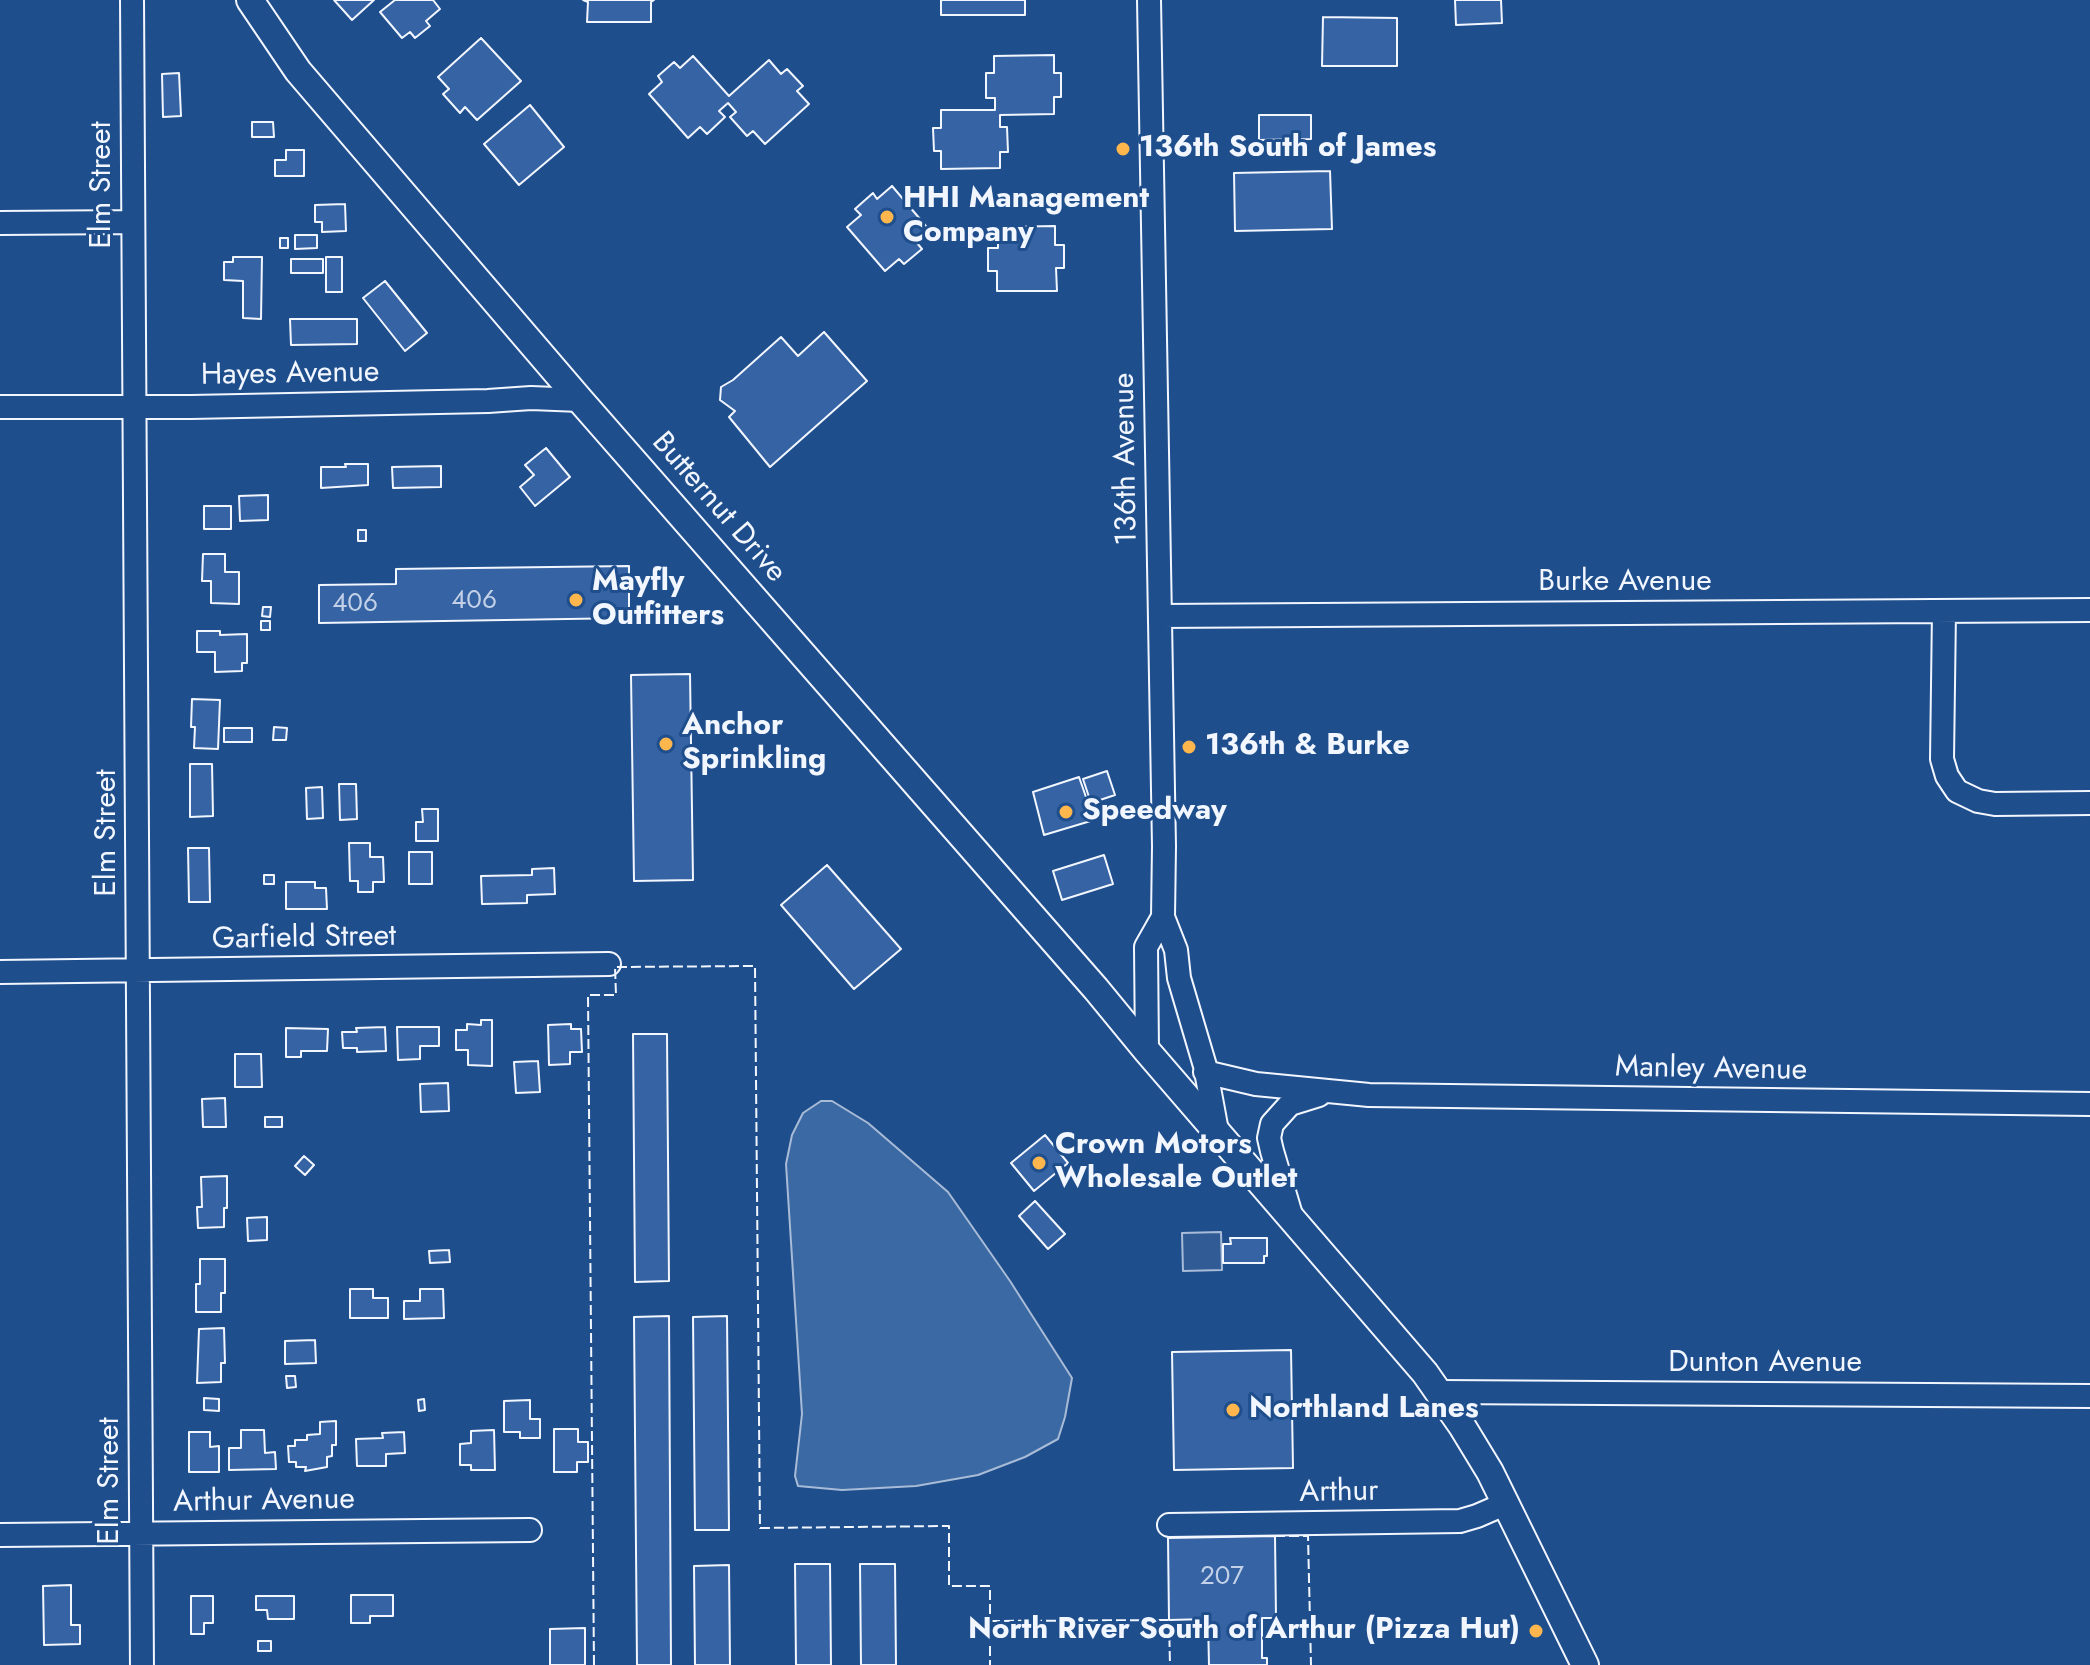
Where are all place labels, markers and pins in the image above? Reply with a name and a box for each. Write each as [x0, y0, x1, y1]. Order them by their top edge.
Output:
place label: 136th South of James [1139, 131, 1436, 167]
marker: 136th South of James [1114, 140, 1132, 158]
place label: HHI Management Company [903, 182, 1149, 252]
marker: HHI Management Company [878, 208, 896, 226]
place label: Mayfly Outfitters [592, 565, 724, 636]
marker: Mayfly Outfitters [567, 591, 585, 609]
place label: Anchor Sprinkling [682, 709, 826, 780]
place label: 136th & Burke [1205, 729, 1410, 765]
marker: Anchor Sprinkling [657, 735, 675, 753]
marker: 136th & Burke [1180, 738, 1198, 756]
place label: Speedway [1082, 794, 1227, 830]
marker: Speedway [1057, 803, 1075, 821]
place label: Crown Motors Wholesale Outlet [1055, 1128, 1297, 1198]
marker: Crown Motors Wholesale Outlet [1030, 1154, 1048, 1172]
place label: Northland Lanes [1249, 1392, 1479, 1428]
marker: Northland Lanes [1224, 1401, 1242, 1419]
place label: North River South of Arthur (Pizza Hut) [968, 1613, 1520, 1649]
marker: North River South of Arthur (Pizza Hut) [1527, 1622, 1545, 1640]

